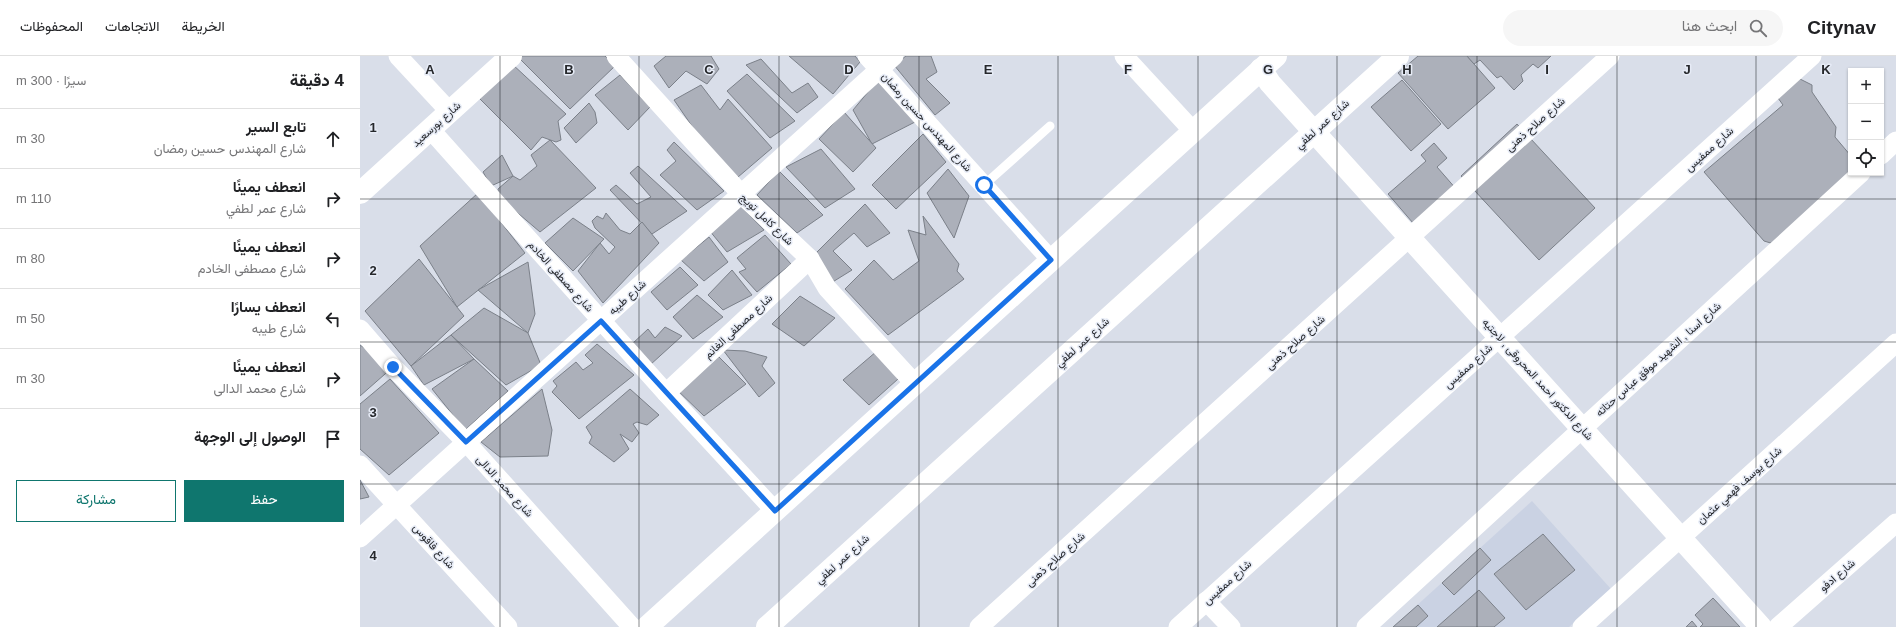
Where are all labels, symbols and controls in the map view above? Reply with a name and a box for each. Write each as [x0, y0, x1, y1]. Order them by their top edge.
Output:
search box [1503, 10, 1783, 46]
text: ابحث هنا [1682, 17, 1737, 34]
icon: search [1747, 17, 1769, 39]
text: Citynav [1807, 17, 1876, 38]
text: المحفوظات [20, 18, 83, 34]
text: الاتجاهات [105, 18, 159, 34]
text: الخريطة [181, 18, 225, 34]
text: A [425, 62, 435, 77]
text: B [564, 62, 574, 77]
text: C [704, 62, 714, 77]
text: D [844, 62, 854, 77]
text: E [984, 62, 993, 77]
text: F [1124, 62, 1132, 77]
text: G [1263, 62, 1273, 77]
text: H [1402, 62, 1412, 77]
text: I [1545, 62, 1549, 77]
text: J [1683, 62, 1691, 77]
text: K [1821, 62, 1831, 77]
map controls [1848, 68, 1884, 176]
button: + [1848, 68, 1884, 104]
street label: شارع المهندس حسين رمضان [878, 70, 975, 175]
text: 4 دقيقة [290, 71, 344, 90]
text: سيرًا · 300 m [16, 73, 86, 88]
street label: شارع صلاح ذهنى [1503, 94, 1569, 155]
street label: شارع عمر لطفي [1293, 97, 1354, 154]
street label: شارع بورسعيد [409, 99, 464, 150]
button: − [1848, 104, 1884, 140]
text: تابع السير [246, 118, 306, 135]
text: 1 [369, 120, 377, 135]
street label: شارع ممفيس [1683, 124, 1737, 175]
icon: ahead [322, 128, 344, 150]
text: 30 m [16, 131, 45, 146]
button: locate [1848, 140, 1884, 176]
text: شارع المهندس حسين رمضان [154, 141, 306, 156]
route start [975, 176, 993, 194]
text: انعطف يمينًا [233, 178, 306, 195]
icon: right [322, 188, 344, 210]
text: 110 m [16, 191, 51, 206]
street label: شارع كامل تويج [737, 191, 796, 249]
text: شارع عمر لطفي [226, 201, 306, 216]
text: انعطف يمينًا [233, 238, 306, 255]
street label: شارع مصطفى الخادم [524, 238, 596, 316]
icon: right [322, 248, 344, 270]
text: 80 m [16, 251, 45, 266]
text: شارع مصطفى الخادم [198, 261, 306, 276]
text: 2 [369, 263, 377, 278]
street label: شارع طيبه [606, 277, 650, 318]
street label: شارع مصطفى الغانم [702, 291, 776, 362]
text: انعطف يسارًا [231, 298, 306, 315]
street label: شارع اسنا , الشهيد موفق عباس حتاته [1593, 299, 1725, 420]
icon: left [322, 308, 344, 330]
text: 50 m [16, 311, 45, 326]
street label: شارع صلاح ذهنى [1263, 312, 1329, 373]
street label: شارع عمر لطفي [1053, 315, 1114, 372]
street label: شارع الدكتور احمد المحروقى , لاجتيه [1479, 316, 1596, 444]
text: شارع طيبه [252, 321, 306, 336]
street label: شارع ممفيس [1442, 341, 1496, 392]
text: انعطف يمينًا [233, 358, 306, 375]
route end [384, 358, 402, 376]
icon: right [322, 368, 344, 390]
text: 30 m [16, 371, 45, 386]
text: شارع محمد الدالى [214, 381, 306, 396]
text: 3 [369, 405, 377, 420]
text: الوصول إلى الوجهة [194, 428, 306, 445]
icon: arrive [322, 428, 344, 450]
street label: شارع يوسف فهمي عثمان [1694, 444, 1787, 529]
street label: شارع محمد الدالى [473, 453, 536, 521]
button: مشاركة [16, 480, 176, 522]
button: حفظ [184, 480, 344, 522]
street label: شارع فاقوس [409, 521, 457, 572]
street label: شارع صلاح ذهنى [1023, 529, 1089, 590]
street label: شارع عمر لطفي [813, 532, 874, 589]
text: 4 [369, 548, 377, 563]
street label: شارع ادفو [1817, 556, 1859, 595]
street label: شارع ممفيس [1201, 557, 1255, 608]

